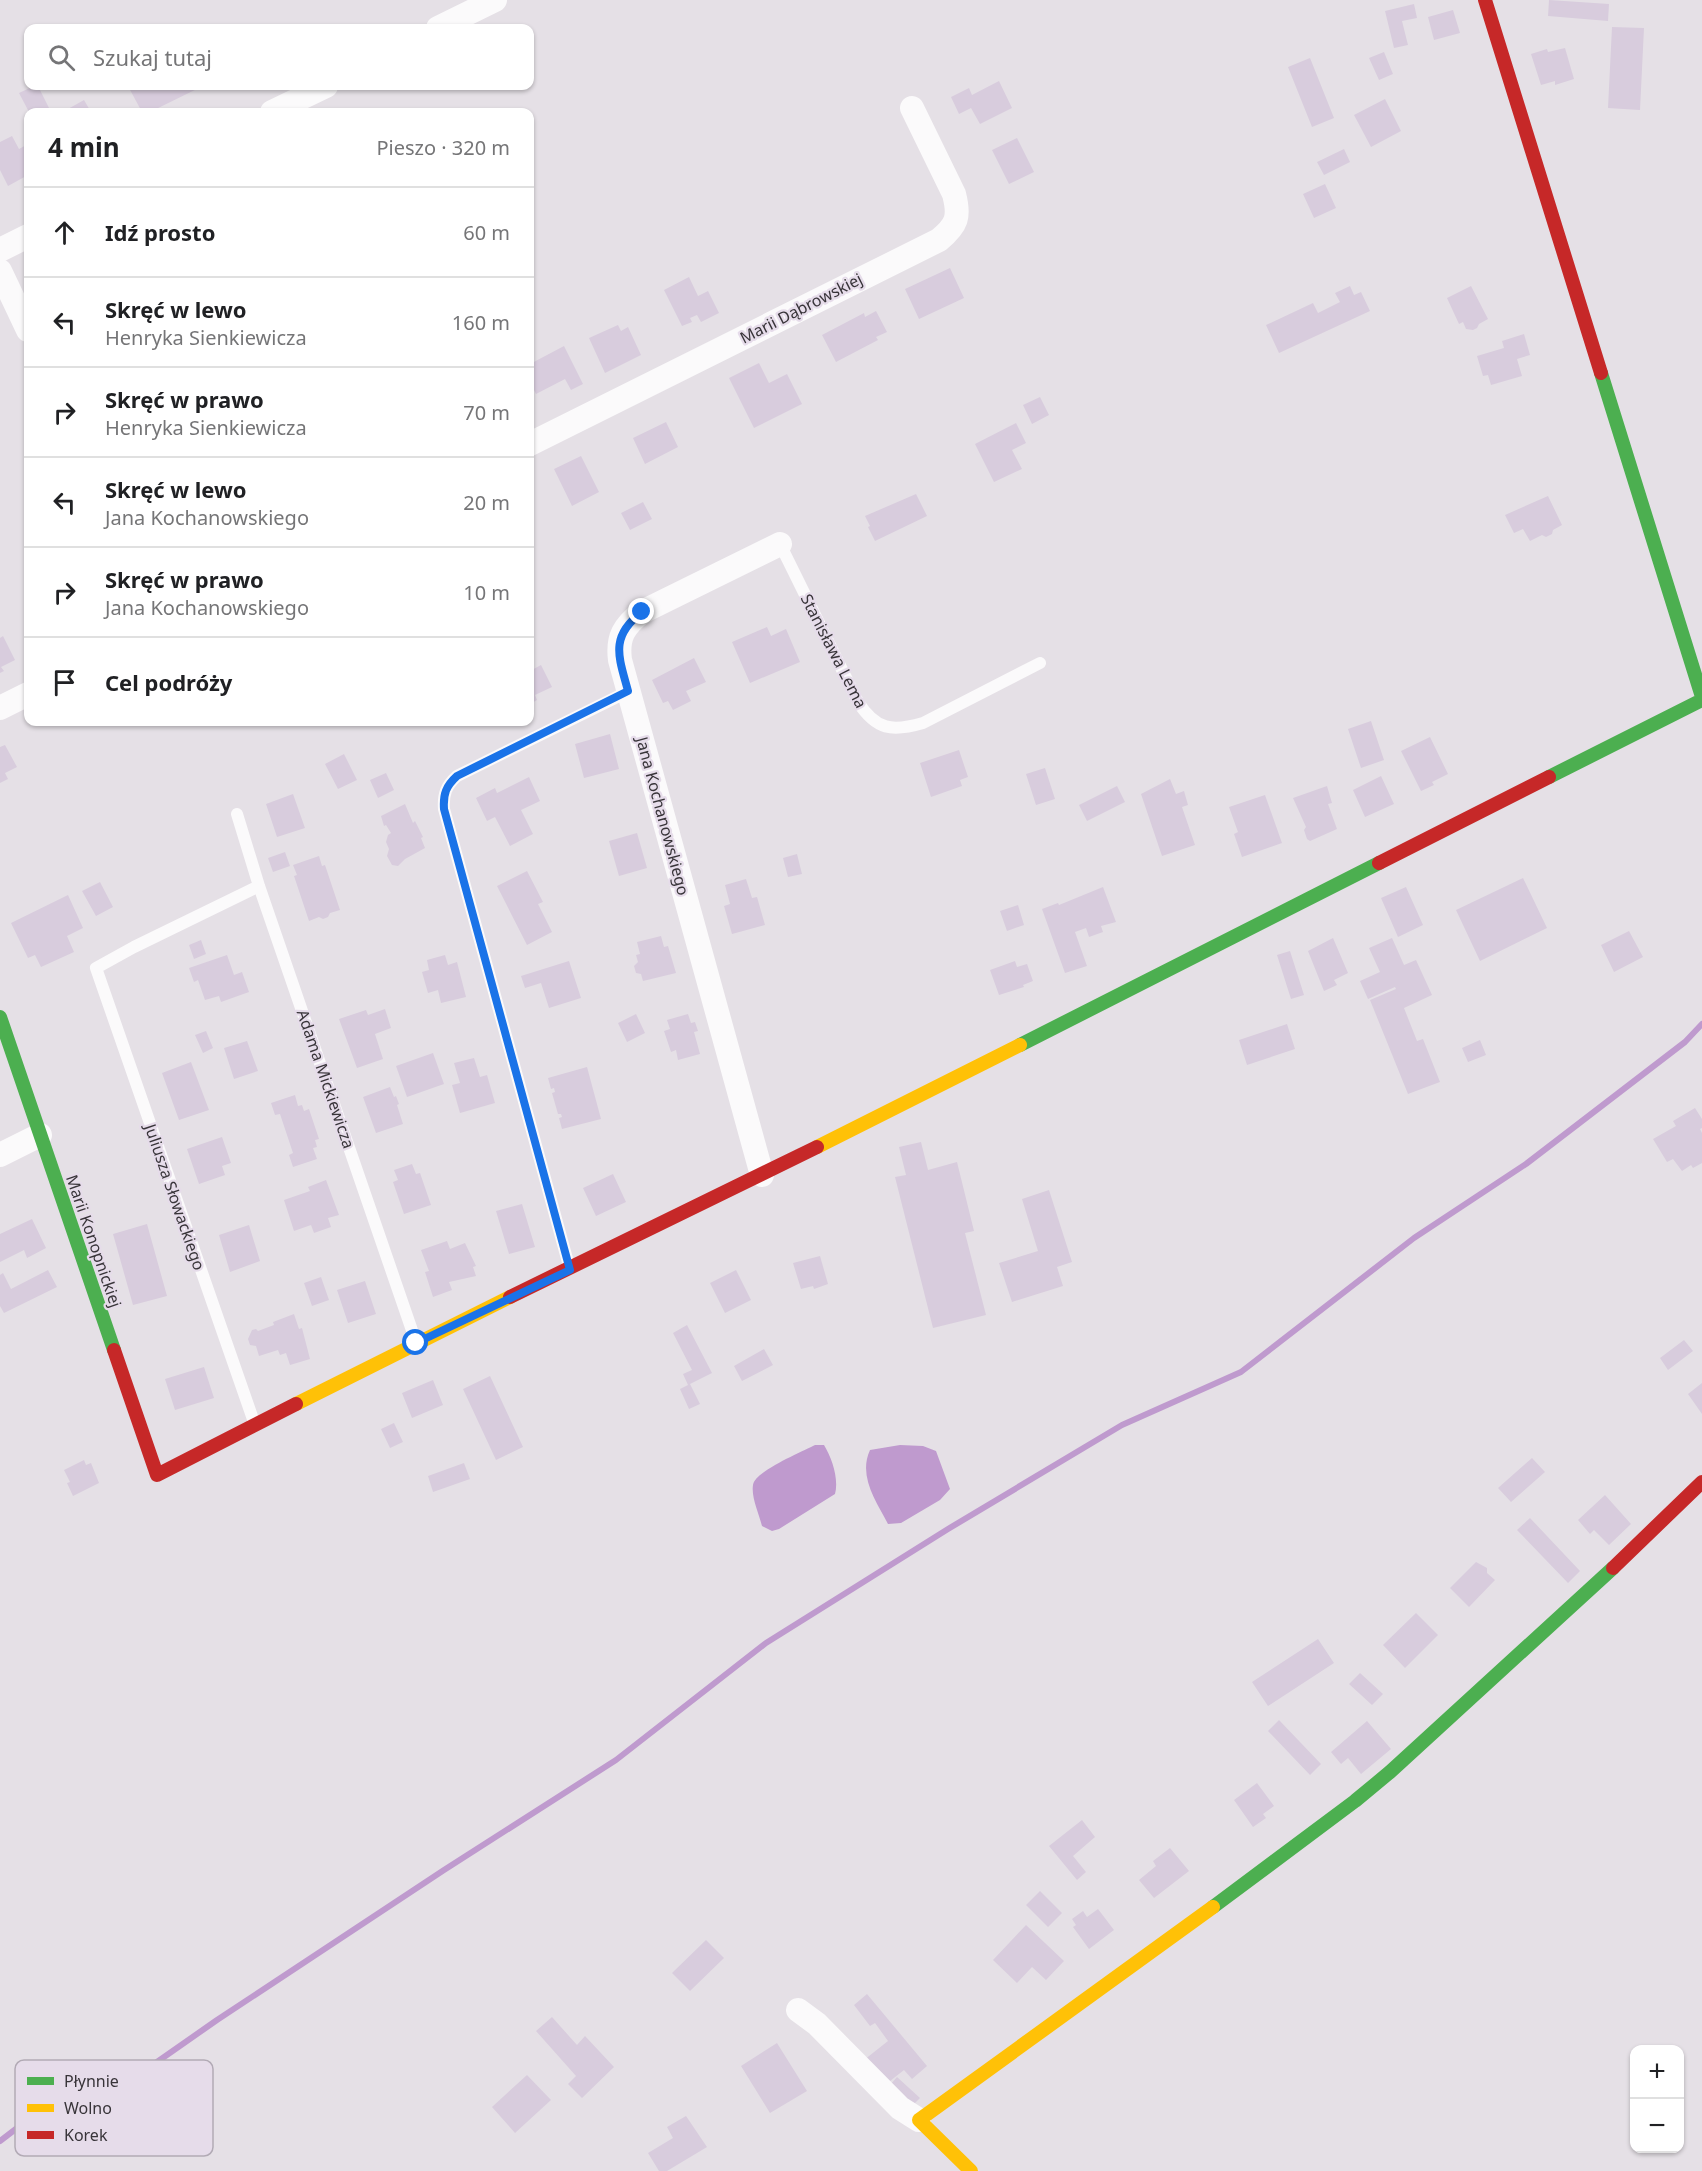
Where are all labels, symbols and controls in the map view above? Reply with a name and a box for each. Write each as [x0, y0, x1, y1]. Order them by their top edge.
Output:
search box [24, 24, 534, 90]
icon: search [45, 41, 78, 74]
text: Szukaj tutaj [93, 42, 212, 72]
text: 4 min [48, 129, 120, 165]
text: Pieszo · 320 m [376, 134, 510, 161]
icon: ahead [48, 216, 81, 249]
text: Idź prosto [105, 217, 215, 247]
text: 60 m [463, 219, 510, 246]
street label: Marii Dąbrowskiej [736, 268, 866, 348]
text: Skręć w lewo [105, 294, 247, 324]
icon: left [48, 306, 81, 339]
text: 160 m [452, 309, 510, 336]
text: Henryka Sienkiewicza [105, 324, 307, 351]
text: Skręć w prawo [105, 384, 264, 414]
icon: right [48, 396, 81, 429]
text: 70 m [463, 399, 510, 426]
text: Henryka Sienkiewicza [105, 414, 307, 441]
text: Skręć w lewo [105, 474, 247, 504]
icon: left [48, 486, 81, 519]
text: 20 m [463, 489, 510, 516]
text: Jana Kochanowskiego [105, 504, 309, 531]
text: Skręć w prawo [105, 564, 264, 594]
icon: right [48, 576, 81, 609]
text: 10 m [463, 579, 510, 606]
street label: Stanisława Lema [796, 590, 872, 712]
text: Jana Kochanowskiego [105, 594, 309, 621]
route end [628, 598, 654, 624]
icon: arrive [48, 666, 81, 699]
text: Cel podróży [105, 667, 232, 697]
street label: Jana Kochanowskiego [631, 732, 695, 898]
street label: Adama Mickiewicza [292, 1007, 360, 1151]
street label: Juliusza Słowackiego [139, 1119, 210, 1273]
street label: Marii Konopnickiej [61, 1172, 127, 1310]
route start [402, 1329, 428, 1355]
map controls [1630, 2045, 1684, 2153]
button: + [1630, 2045, 1684, 2099]
legend [15, 2060, 213, 2156]
text: Płynnie [64, 2070, 119, 2092]
text: Wolno [64, 2097, 112, 2119]
button: − [1630, 2099, 1684, 2153]
text: Korek [64, 2124, 108, 2146]

